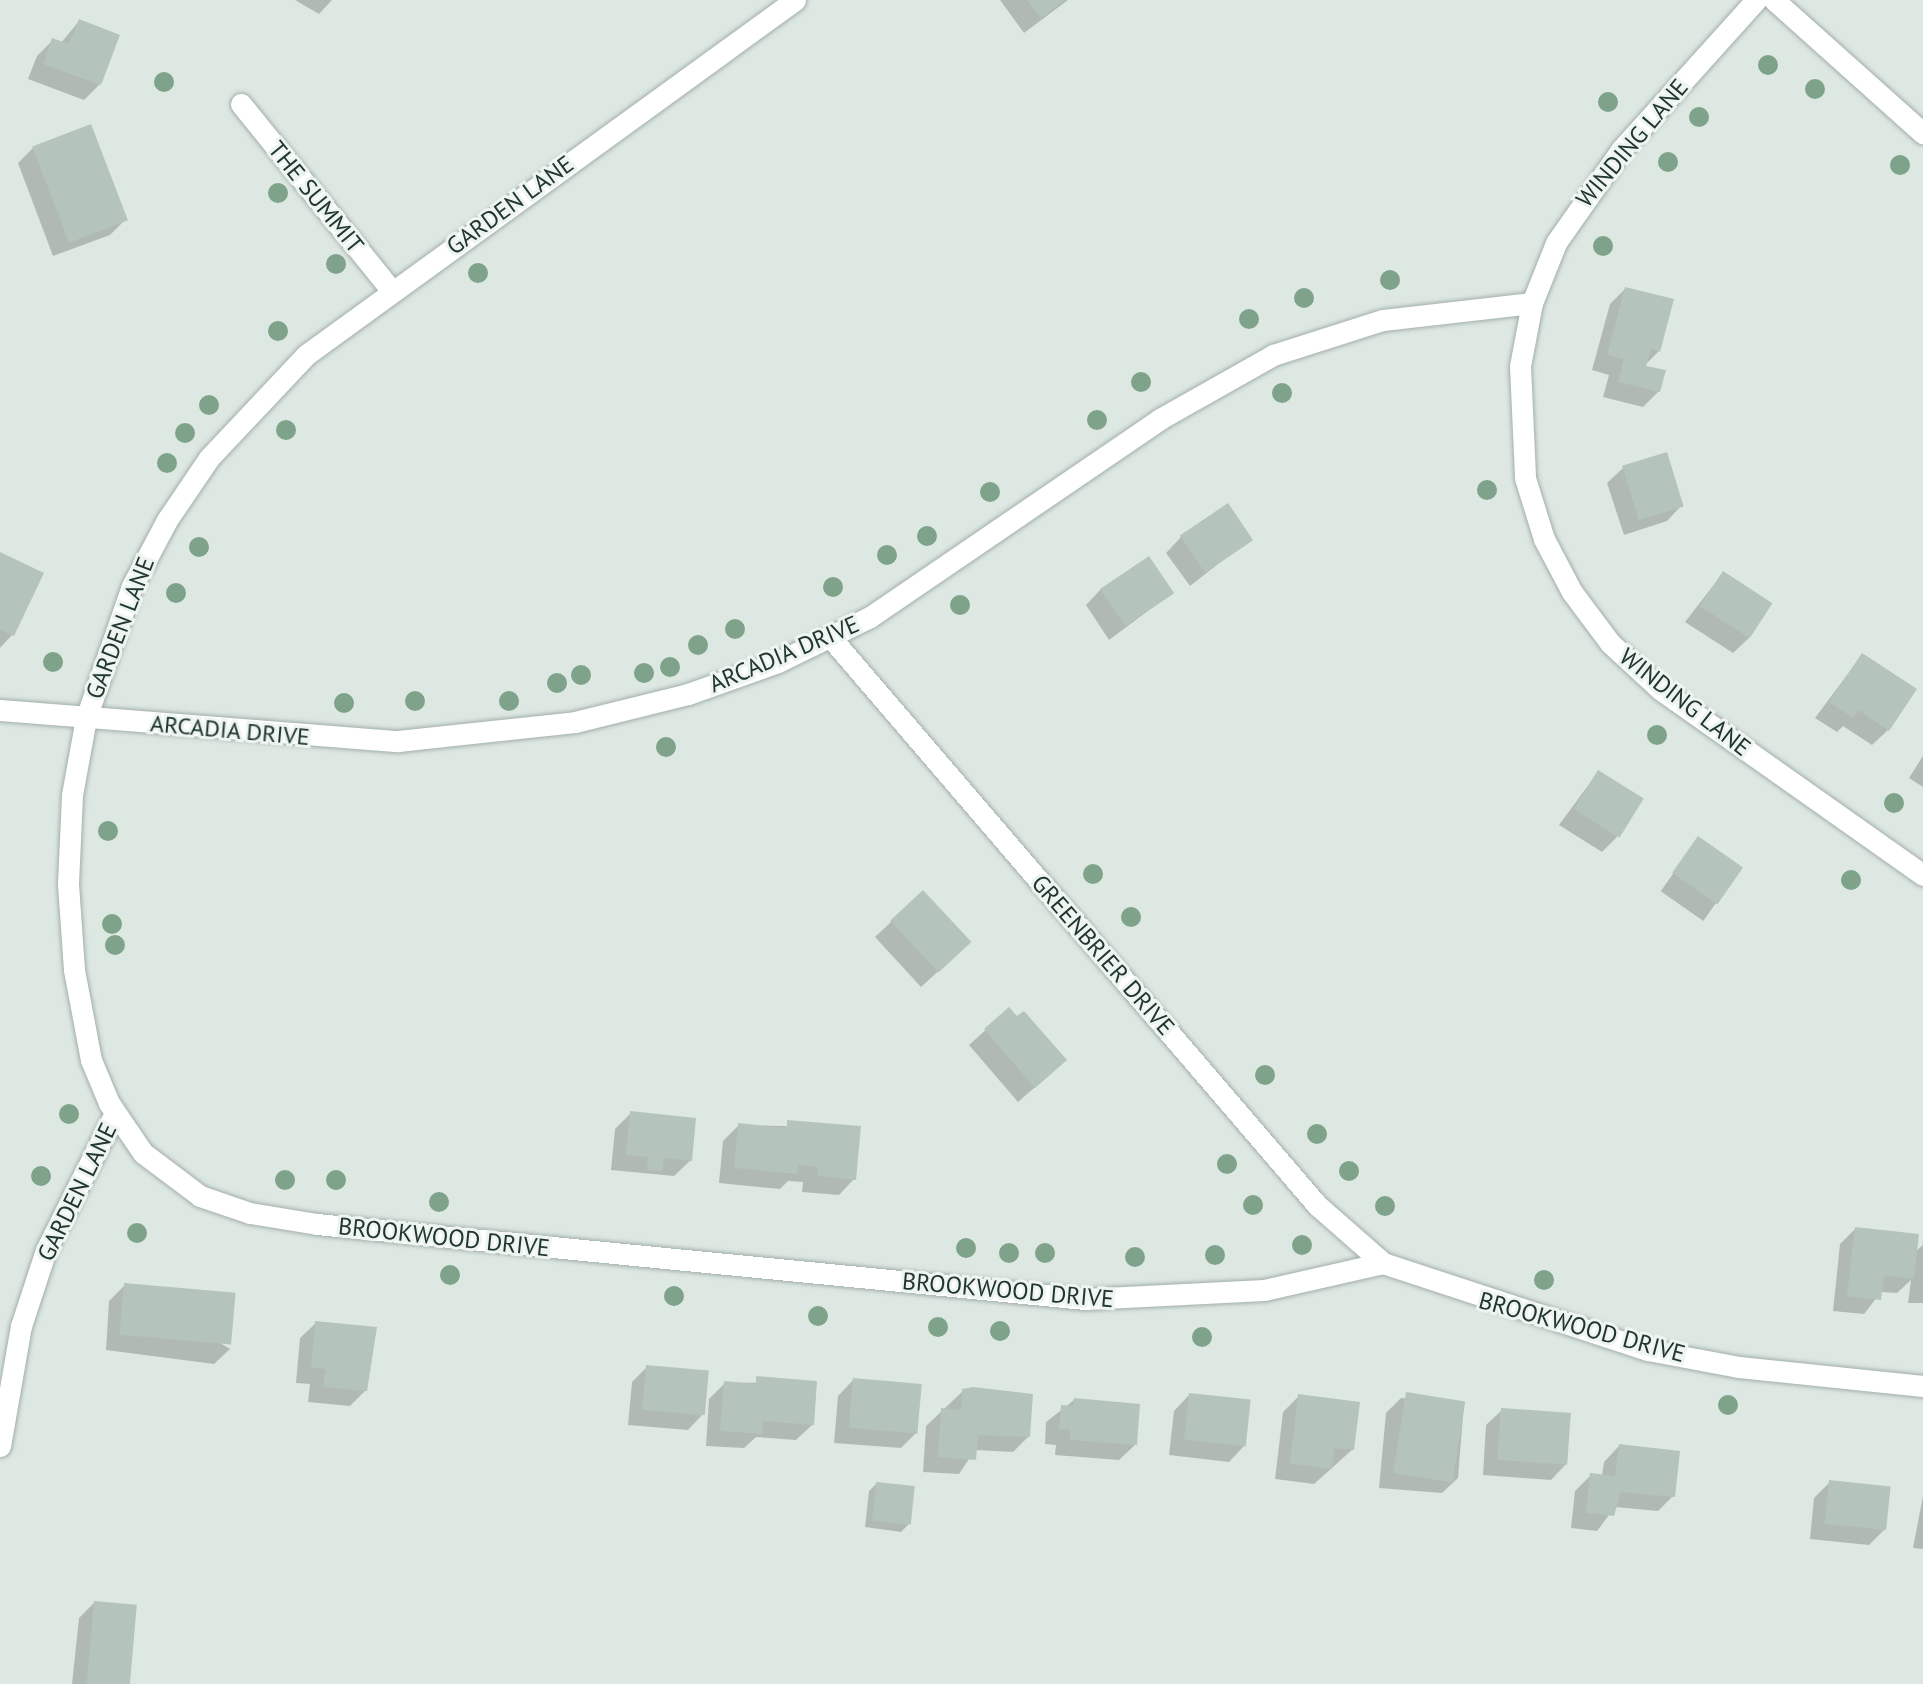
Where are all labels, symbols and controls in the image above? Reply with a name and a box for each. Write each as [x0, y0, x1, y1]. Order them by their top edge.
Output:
street label: WINDING LANE [1570, 73, 1694, 213]
street label: THE SUMMIT [262, 135, 370, 259]
street label: GARDEN LANE [441, 149, 579, 261]
street label: GARDEN LANE [80, 553, 160, 703]
street label: ARCADIA DRIVE [704, 609, 864, 699]
street label: WINDING LANE [1614, 642, 1756, 762]
street label: ARCADIA DRIVE [149, 709, 311, 751]
street label: GREENBRIER DRIVE [1025, 869, 1181, 1041]
street label: GARDEN LANE [31, 1118, 123, 1266]
street label: BROOKWOOD DRIVE [337, 1212, 551, 1262]
street label: BROOKWOOD DRIVE [901, 1266, 1115, 1314]
street label: BROOKWOOD DRIVE [1476, 1286, 1688, 1368]

